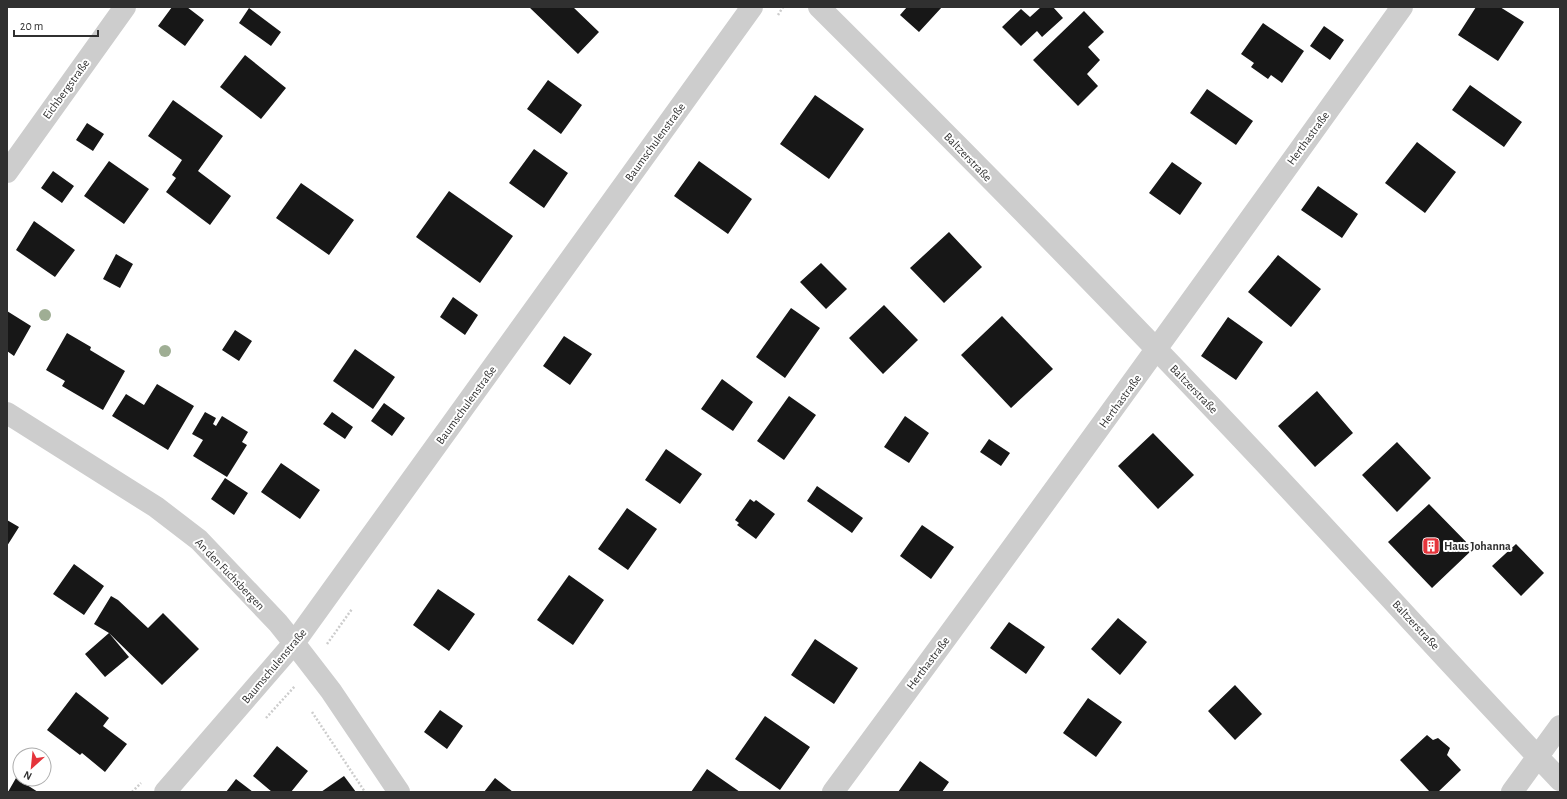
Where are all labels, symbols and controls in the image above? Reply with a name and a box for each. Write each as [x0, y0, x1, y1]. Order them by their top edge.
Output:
scale bar [14, 12, 98, 38]
text: 20 m [20, 20, 43, 32]
street label: Eichbergstraße [40, 57, 92, 121]
street label: Baumschulenstraße [623, 101, 687, 183]
street label: Herthastraße [1285, 109, 1331, 167]
street label: Baltzerstraße [942, 130, 994, 184]
street label: Baltzerstraße [1168, 362, 1220, 416]
street label: Baumschulenstraße [434, 364, 498, 446]
street label: Herthastraße [1097, 372, 1143, 430]
street label: An den Fuchsbergen [193, 536, 267, 612]
building icon: Haus Johanna [1421, 536, 1441, 556]
place label: Haus Johanna [1444, 540, 1511, 552]
street label: Baltzerstraße [1390, 598, 1442, 652]
street label: Baumschulenstraße [239, 626, 309, 706]
street label: Herthastraße [904, 634, 952, 692]
north arrow [12, 747, 52, 787]
text: N [22, 769, 34, 782]

